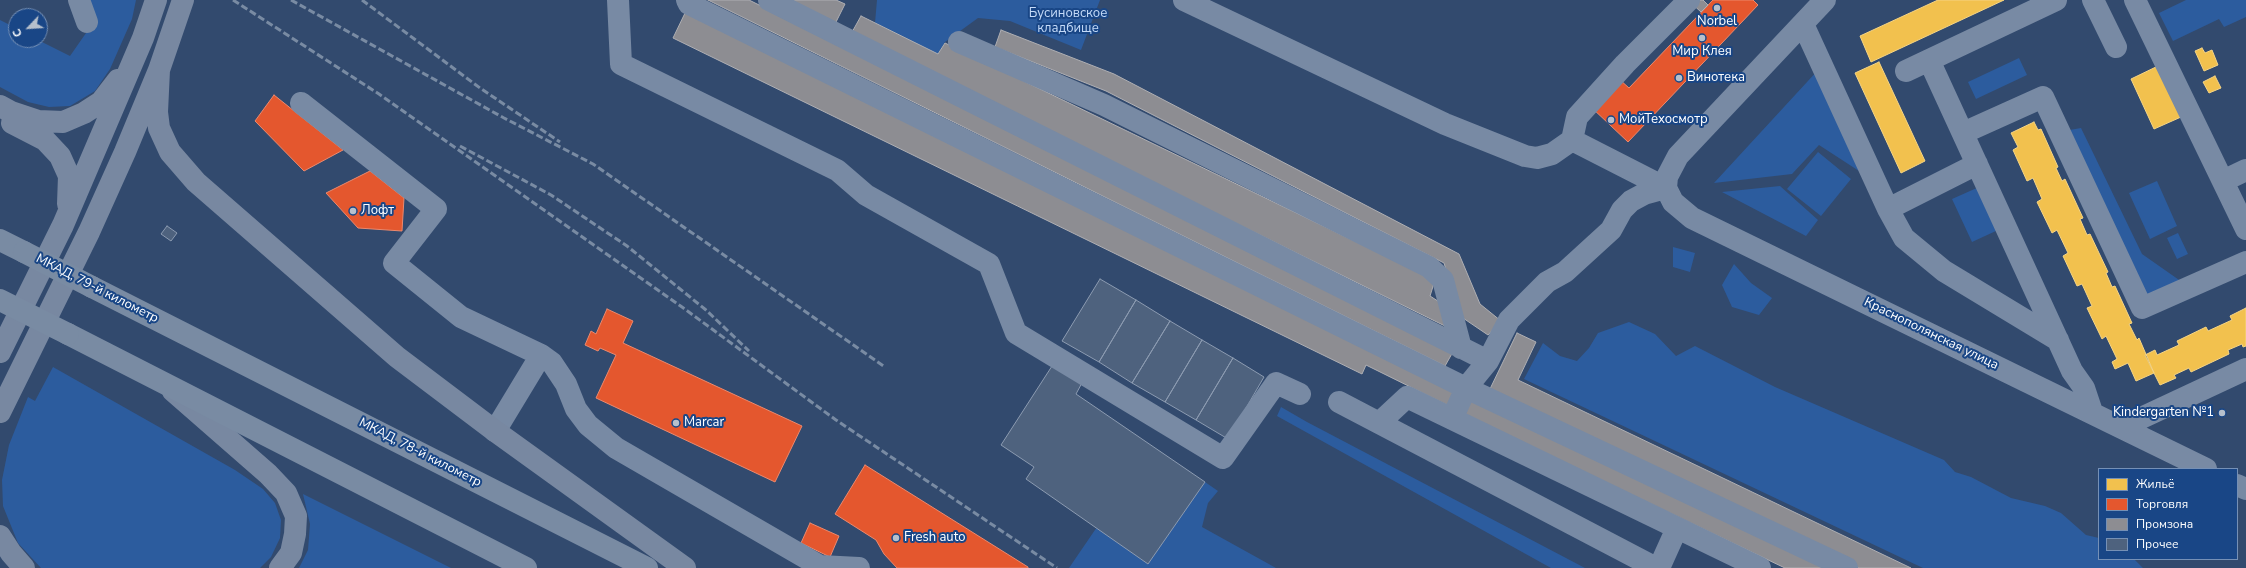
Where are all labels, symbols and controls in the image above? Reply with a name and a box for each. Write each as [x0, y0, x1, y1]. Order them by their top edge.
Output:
marker: Norbel [1712, 3, 1722, 13]
park label: Бусиновское кладбище [1029, 6, 1107, 37]
north arrow [8, 8, 48, 48]
place label: Norbel [1697, 14, 1737, 30]
text: С [9, 26, 26, 39]
marker: Мир Клея [1697, 33, 1707, 43]
place label: Мир Клея [1672, 44, 1732, 60]
place label: Винотека [1687, 70, 1745, 86]
marker: Винотека [1674, 73, 1684, 83]
place label: МойТехосмотр [1619, 112, 1708, 128]
marker: МойТехосмотр [1606, 115, 1616, 125]
place label: Лофт [361, 203, 394, 219]
marker: Лофт [348, 206, 358, 216]
street label: МКАД, 79-й километр [33, 251, 161, 327]
street label: Краснополянская улица [1861, 295, 2001, 373]
place label: Kindergarten №1 [2113, 405, 2214, 421]
marker: Kindergarten №1 [2217, 408, 2227, 418]
street label: МКАД, 78-й километр [356, 415, 484, 491]
place label: Marcar [684, 415, 724, 431]
marker: Marcar [671, 418, 681, 428]
legend [2098, 468, 2238, 560]
text: Жильё [2136, 476, 2174, 492]
text: Торговля [2136, 496, 2188, 512]
text: Промзона [2136, 516, 2193, 532]
place label: Fresh auto [904, 530, 965, 546]
marker: Fresh auto [891, 533, 901, 543]
text: Прочее [2136, 536, 2179, 552]

